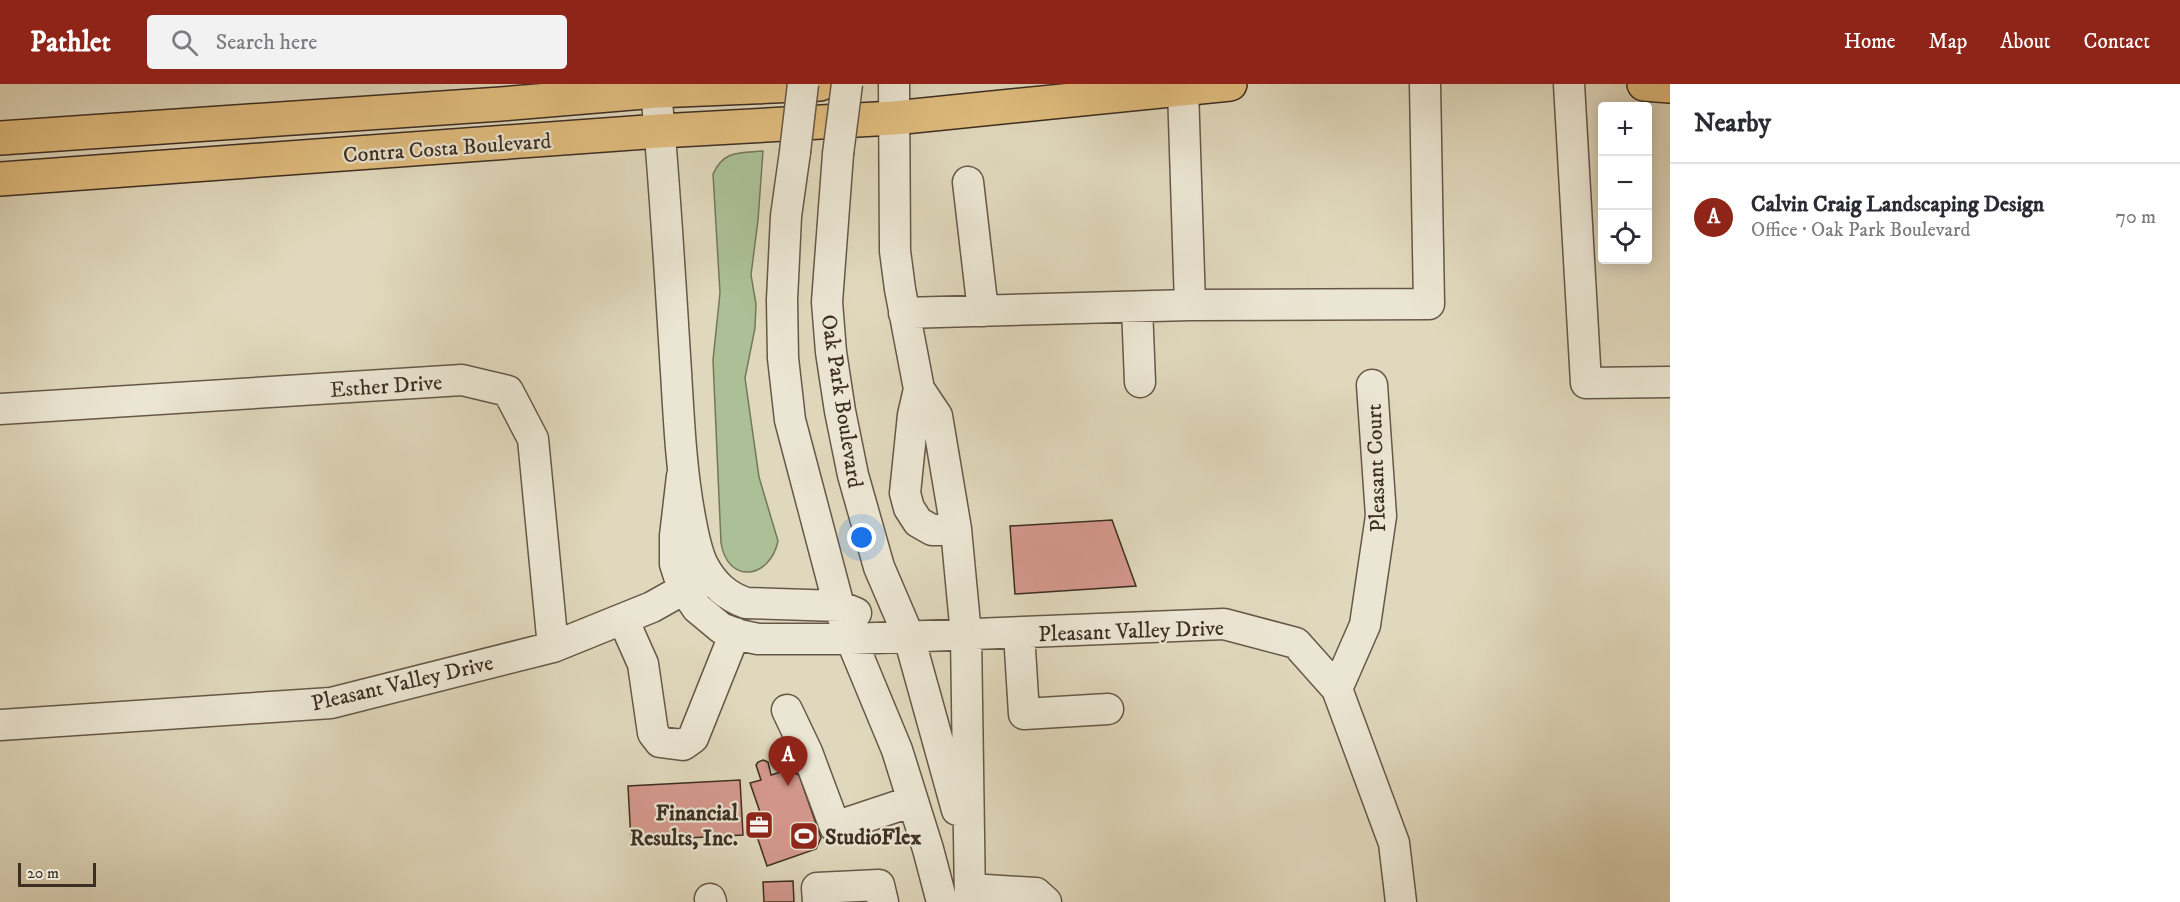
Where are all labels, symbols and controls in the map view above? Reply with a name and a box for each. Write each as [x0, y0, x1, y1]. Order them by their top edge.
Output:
search box [147, 15, 567, 69]
text: Pathlet [30, 25, 111, 60]
icon: search [168, 26, 201, 59]
text: Search here [216, 29, 317, 56]
text: Home [1844, 29, 1896, 55]
text: Map [1929, 29, 1967, 55]
text: About [2000, 29, 2051, 55]
text: Contact [2084, 29, 2150, 55]
map controls [1598, 102, 1652, 264]
button: + [1598, 102, 1652, 156]
text: Nearby [1694, 107, 1771, 140]
street label: Contra Costa Boulevard [342, 128, 552, 169]
button: − [1598, 156, 1652, 210]
text: Calvin Craig Landscaping Design [1751, 191, 2044, 218]
text: A [1707, 205, 1720, 230]
text: 70 m [2115, 205, 2156, 230]
button: locate [1598, 210, 1652, 264]
text: Office · Oak Park Boulevard [1751, 218, 1970, 243]
street label: Oak Park Boulevard [814, 313, 869, 490]
street label: Esther Drive [329, 369, 443, 404]
street label: Pleasant Court [1361, 403, 1392, 533]
your location [847, 523, 876, 552]
street label: Pleasant Valley Drive [1038, 615, 1224, 648]
street label: Pleasant Valley Drive [309, 649, 496, 718]
pin: A [768, 736, 808, 786]
place label: Financial Results, Inc. [630, 800, 738, 852]
office icon: Financial Results, Inc. [743, 809, 775, 841]
sports icon: StudioFlex [788, 820, 820, 852]
place label: StudioFlex [825, 824, 921, 851]
scale bar [18, 860, 96, 888]
text: 20 m [27, 863, 59, 883]

